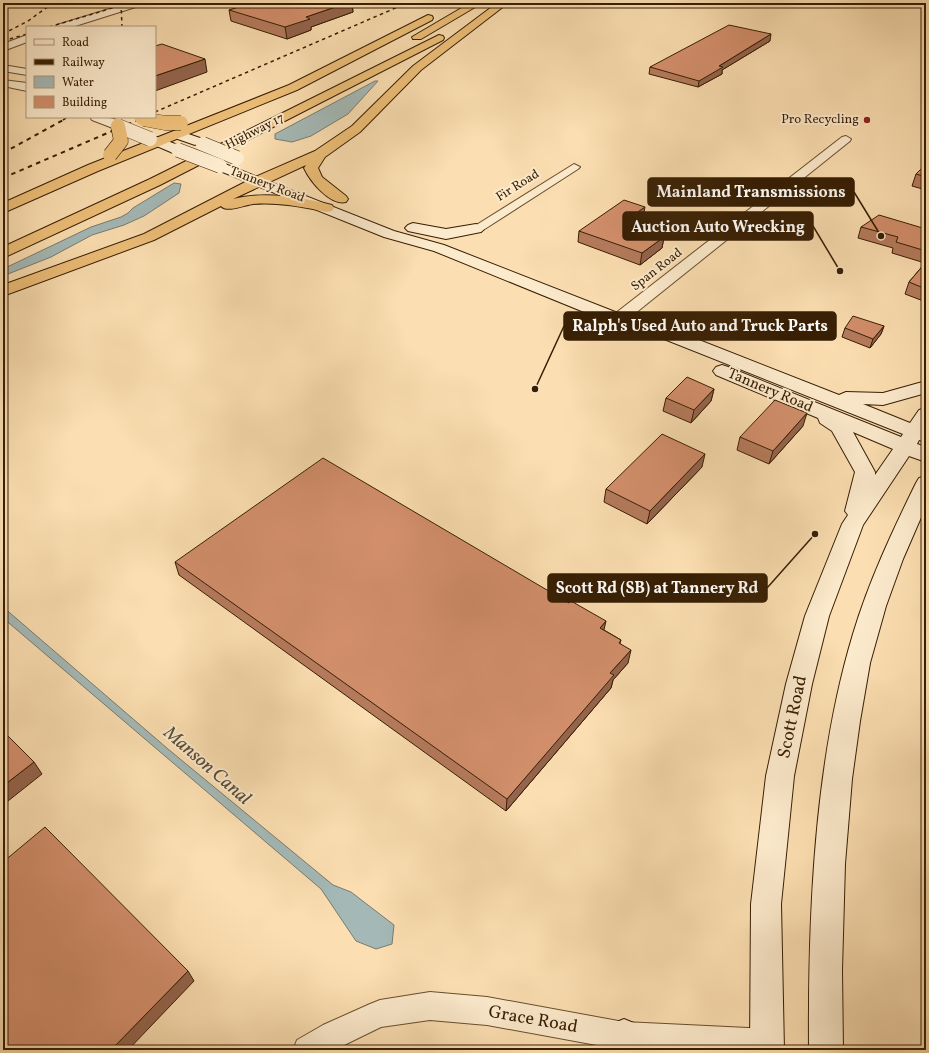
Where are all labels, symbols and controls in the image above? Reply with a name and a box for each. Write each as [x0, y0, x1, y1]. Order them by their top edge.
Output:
legend [26, 26, 156, 118]
text: Road [62, 35, 89, 51]
text: Railway [62, 55, 105, 71]
text: Water [62, 75, 94, 91]
text: Building [62, 95, 107, 111]
street label: Highway 17 [222, 109, 288, 155]
place label: Pro Recycling [781, 111, 859, 129]
marker: Pro Recycling [862, 115, 872, 125]
street label: Tannery Road [227, 162, 307, 208]
street label: Fir Road [493, 166, 543, 206]
callout: Mainland Transmissions [648, 178, 854, 206]
text: Mainland Transmissions [656, 182, 846, 204]
callout: Auction Auto Wrecking [623, 212, 813, 240]
text: Auction Auto Wrecking [631, 217, 805, 239]
street label: Span Road [627, 244, 687, 296]
callout: Ralph's Used Auto and Truck Parts [564, 312, 836, 340]
text: Ralph's Used Auto and Truck Parts [572, 316, 828, 338]
street label: Tannery Road [724, 364, 816, 418]
callout: Scott Rd (SB) at Tannery Rd [548, 574, 767, 602]
text: Scott Rd (SB) at Tannery Rd [556, 578, 759, 600]
street label: Scott Road [772, 673, 814, 761]
water label: Manson Canal [157, 720, 257, 812]
street label: Grace Road [486, 1000, 580, 1040]

